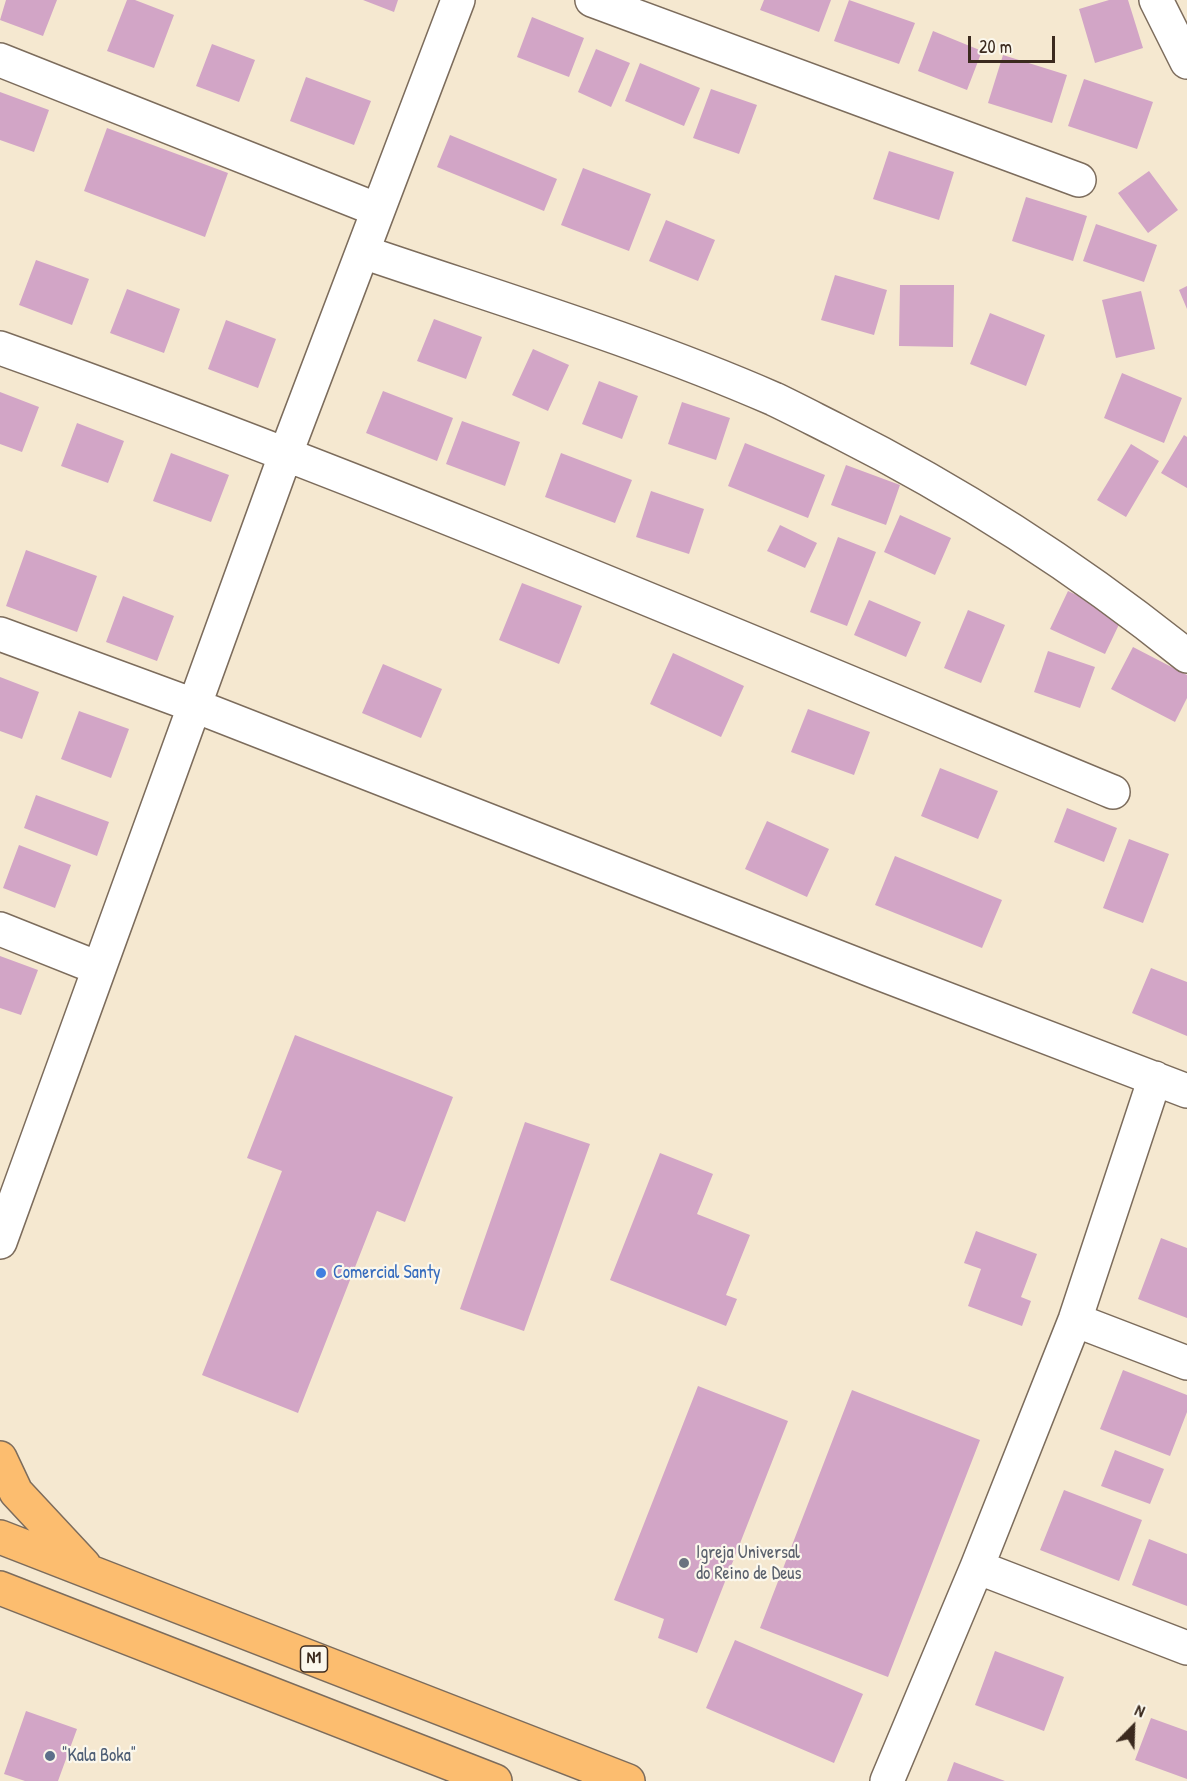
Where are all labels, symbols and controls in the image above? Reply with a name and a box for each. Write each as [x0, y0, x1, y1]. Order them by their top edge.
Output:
scale bar [971, 24, 1058, 62]
text: 20 m [979, 34, 1012, 59]
place label: Comercial Santy [333, 1262, 441, 1284]
marker: Comercial Santy [314, 1266, 328, 1280]
place label: Igreja Universal do Reino de Deus [696, 1542, 801, 1584]
marker: Igreja Universal do Reino de Deus [677, 1556, 691, 1570]
road number: N1 [300, 1646, 328, 1672]
north arrow [1103, 1697, 1163, 1757]
text: N [1132, 1699, 1148, 1722]
place label: "Kala Boka" [62, 1745, 136, 1767]
marker: "Kala Boka" [43, 1749, 57, 1763]

